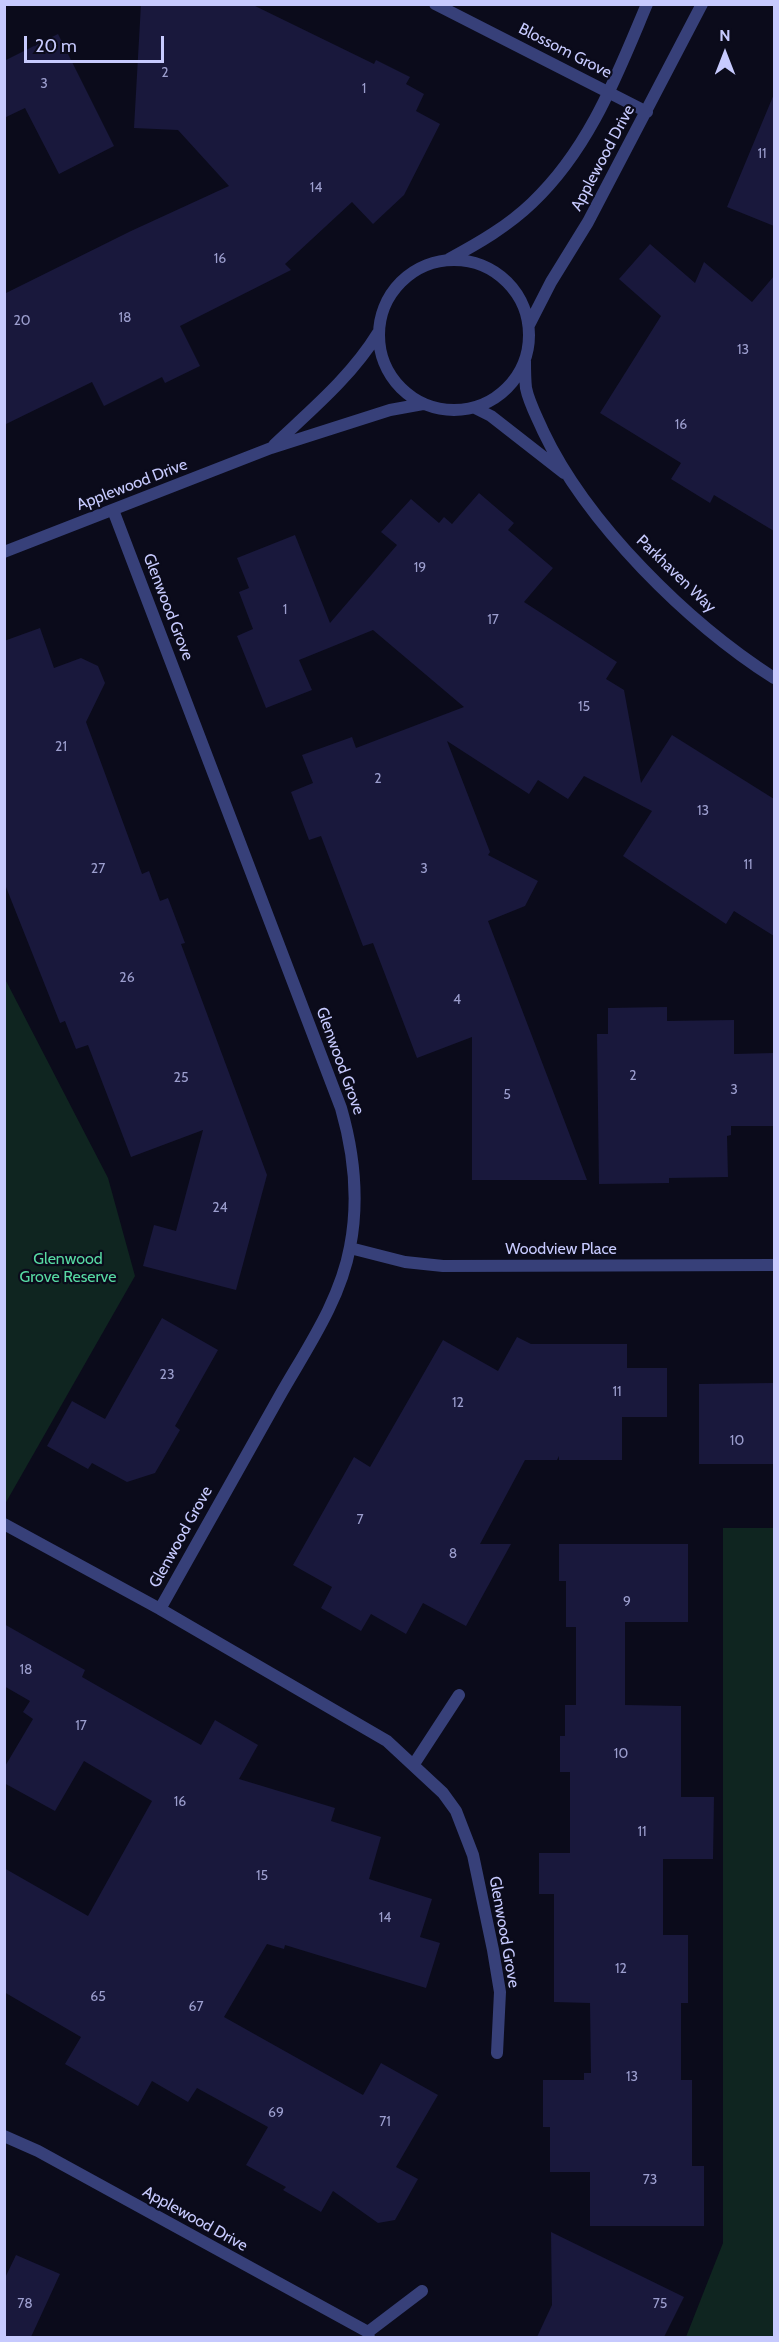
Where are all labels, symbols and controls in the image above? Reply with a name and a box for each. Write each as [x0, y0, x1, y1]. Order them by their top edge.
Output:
street label: Blossom Grove [515, 19, 615, 83]
scale bar [27, 24, 166, 62]
north arrow [695, 24, 755, 84]
text: N [719, 26, 731, 45]
text: 20 m [35, 35, 77, 57]
house number: 2 [161, 65, 169, 81]
house number: 3 [40, 76, 48, 92]
house number: 1 [362, 81, 366, 97]
street label: Applewood Drive [567, 102, 639, 214]
house number: 11 [757, 146, 767, 162]
house number: 14 [310, 180, 322, 196]
house number: 16 [214, 251, 226, 267]
house number: 18 [118, 310, 132, 326]
house number: 20 [13, 313, 31, 329]
house number: 13 [737, 342, 749, 358]
house number: 16 [675, 417, 687, 433]
street label: Applewood Drive [74, 455, 190, 515]
street label: Parkhaven Way [632, 531, 720, 617]
street label: Glenwood Grove [139, 551, 197, 663]
house number: 19 [414, 560, 426, 576]
house number: 1 [283, 602, 287, 618]
house number: 17 [487, 612, 499, 628]
house number: 15 [578, 699, 590, 715]
house number: 21 [55, 739, 67, 755]
house number: 2 [374, 771, 382, 787]
house number: 13 [697, 803, 709, 819]
house number: 11 [743, 857, 753, 873]
house number: 27 [91, 861, 105, 877]
house number: 3 [420, 861, 428, 877]
house number: 26 [119, 970, 135, 986]
house number: 4 [453, 992, 461, 1008]
street label: Glenwood Grove [312, 1005, 368, 1117]
house number: 2 [629, 1068, 637, 1084]
house number: 25 [174, 1070, 188, 1086]
house number: 3 [730, 1082, 738, 1098]
house number: 5 [503, 1087, 511, 1103]
house number: 24 [212, 1200, 228, 1216]
street label: Woodview Place [505, 1239, 617, 1259]
park label: Glenwood Grove Reserve [19, 1249, 117, 1287]
house number: 23 [160, 1367, 174, 1383]
house number: 11 [612, 1384, 622, 1400]
house number: 12 [452, 1395, 464, 1411]
house number: 10 [730, 1433, 744, 1449]
street label: Glenwood Grove [145, 1483, 217, 1591]
house number: 7 [356, 1512, 364, 1528]
house number: 8 [449, 1546, 457, 1562]
house number: 9 [623, 1594, 631, 1610]
house number: 18 [19, 1662, 33, 1678]
house number: 17 [75, 1718, 87, 1734]
house number: 10 [614, 1746, 628, 1762]
house number: 16 [174, 1794, 186, 1810]
house number: 11 [637, 1824, 647, 1840]
house number: 15 [256, 1868, 268, 1884]
street label: Glenwood Grove [485, 1875, 523, 1989]
house number: 14 [379, 1910, 391, 1926]
house number: 12 [615, 1961, 627, 1977]
house number: 65 [90, 1989, 106, 2005]
house number: 67 [189, 1999, 203, 2015]
house number: 13 [626, 2069, 638, 2085]
house number: 69 [268, 2105, 284, 2121]
house number: 71 [379, 2114, 391, 2130]
house number: 73 [643, 2172, 657, 2188]
street label: Applewood Drive [139, 2182, 251, 2256]
house number: 78 [17, 2296, 33, 2312]
house number: 75 [653, 2296, 667, 2312]

